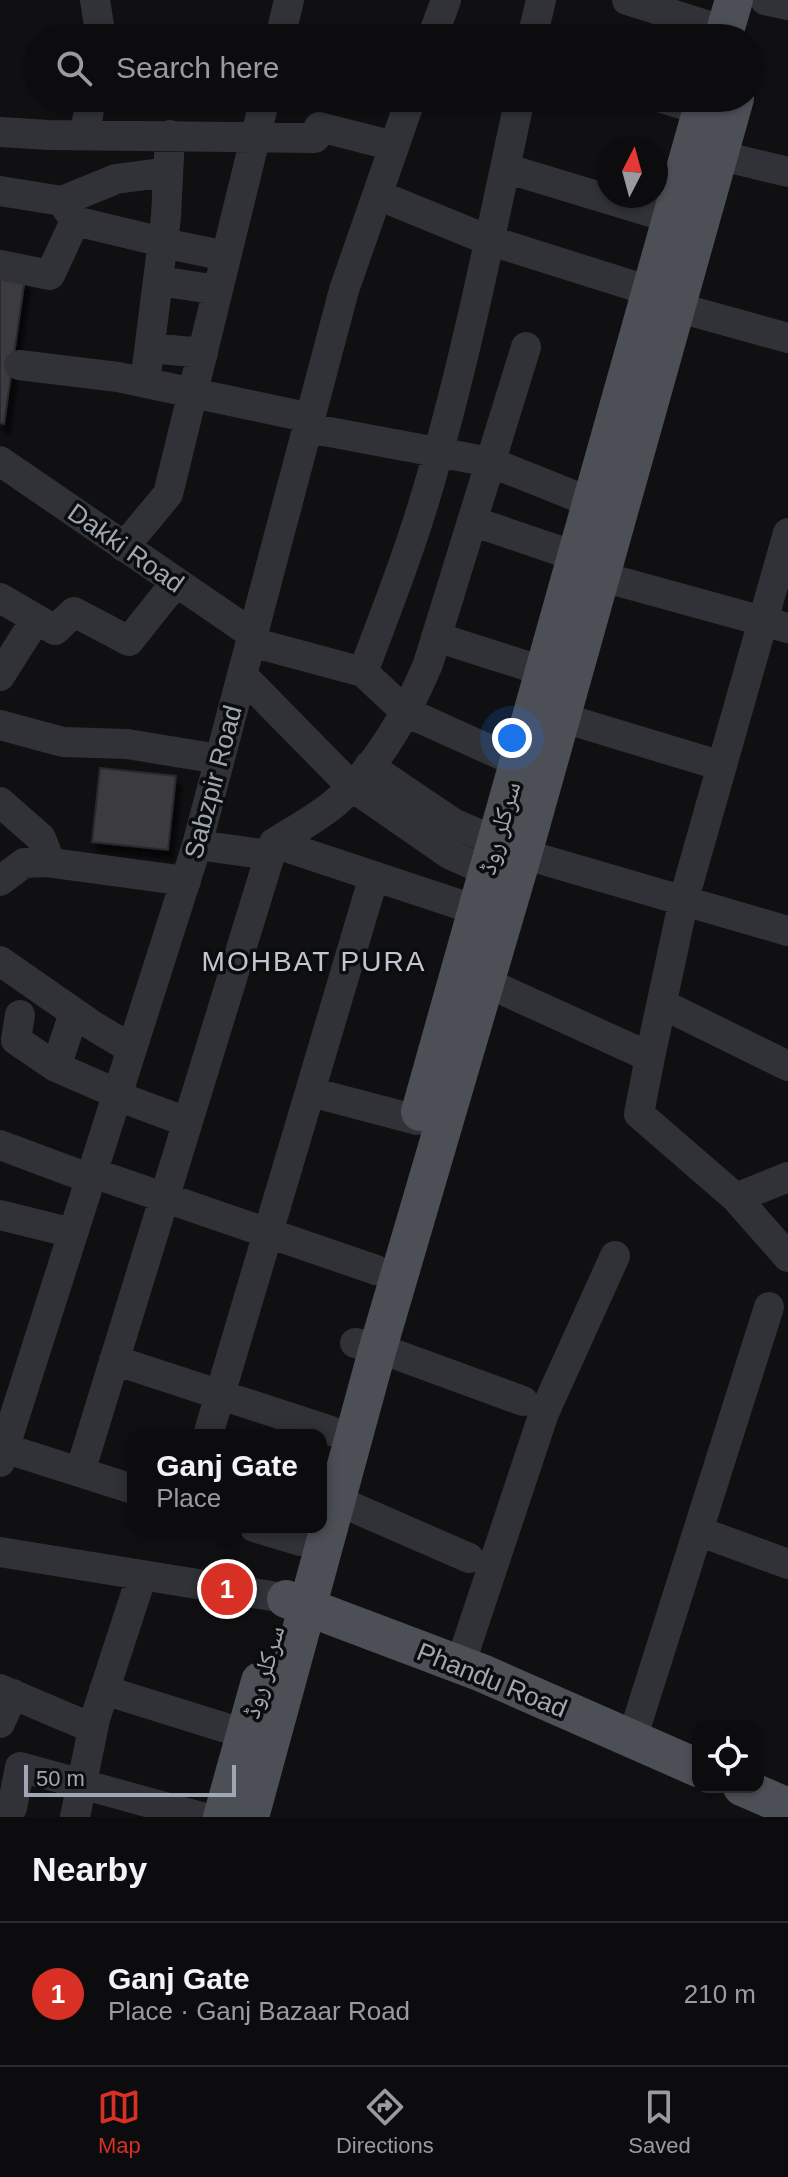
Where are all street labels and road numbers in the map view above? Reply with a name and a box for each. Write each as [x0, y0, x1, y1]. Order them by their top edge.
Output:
street label: Dakki Road [62, 497, 190, 599]
street label: Sabzpir Road [178, 702, 248, 862]
street label: سرکلر روڈ [471, 778, 527, 878]
street label: سرکلر روڈ [235, 1622, 291, 1722]
street label: Phandu Road [413, 1636, 571, 1724]

